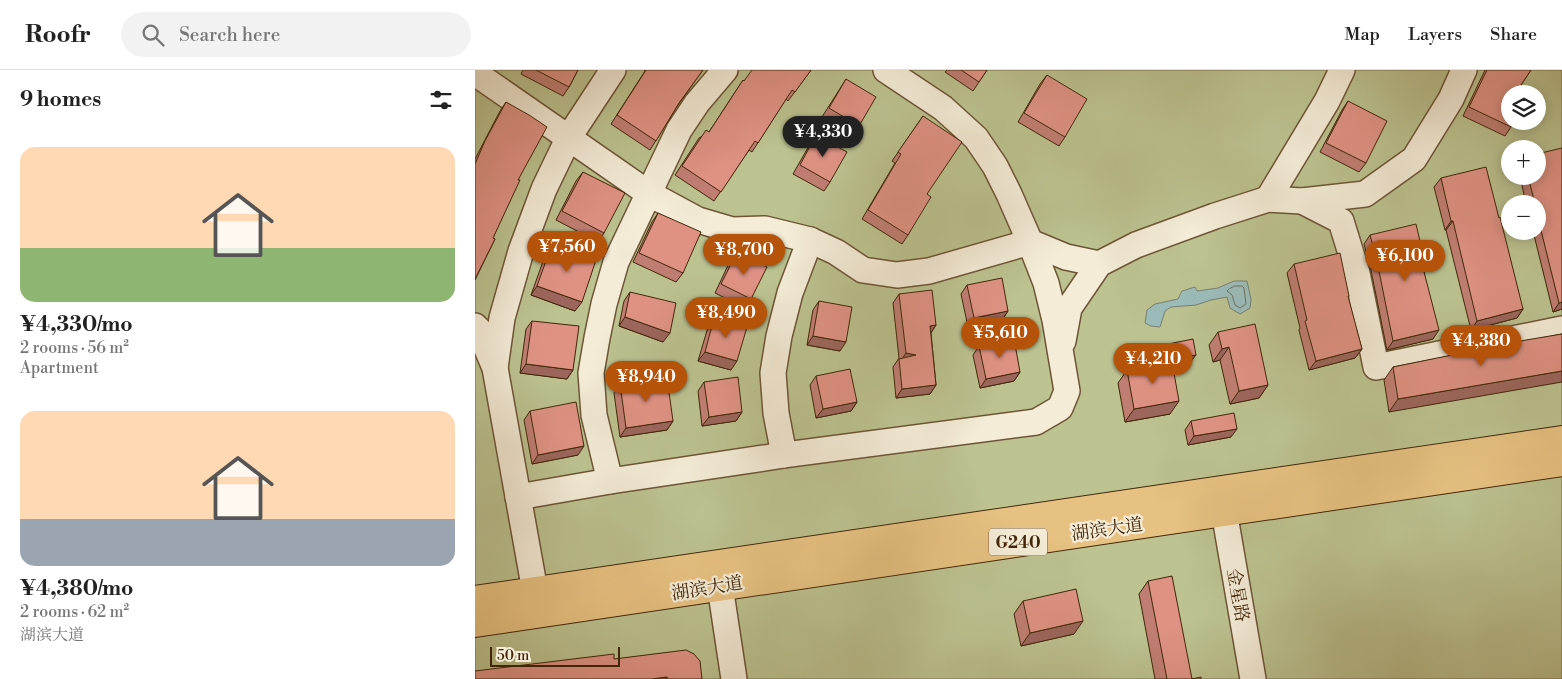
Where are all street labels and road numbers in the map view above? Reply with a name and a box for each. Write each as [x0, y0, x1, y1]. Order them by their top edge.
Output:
street label: 湖滨大道 [1070, 513, 1144, 546]
road number: G240 [989, 528, 1047, 556]
street label: 金星路 [1221, 567, 1254, 624]
street label: 湖滨大道 [670, 572, 744, 605]

